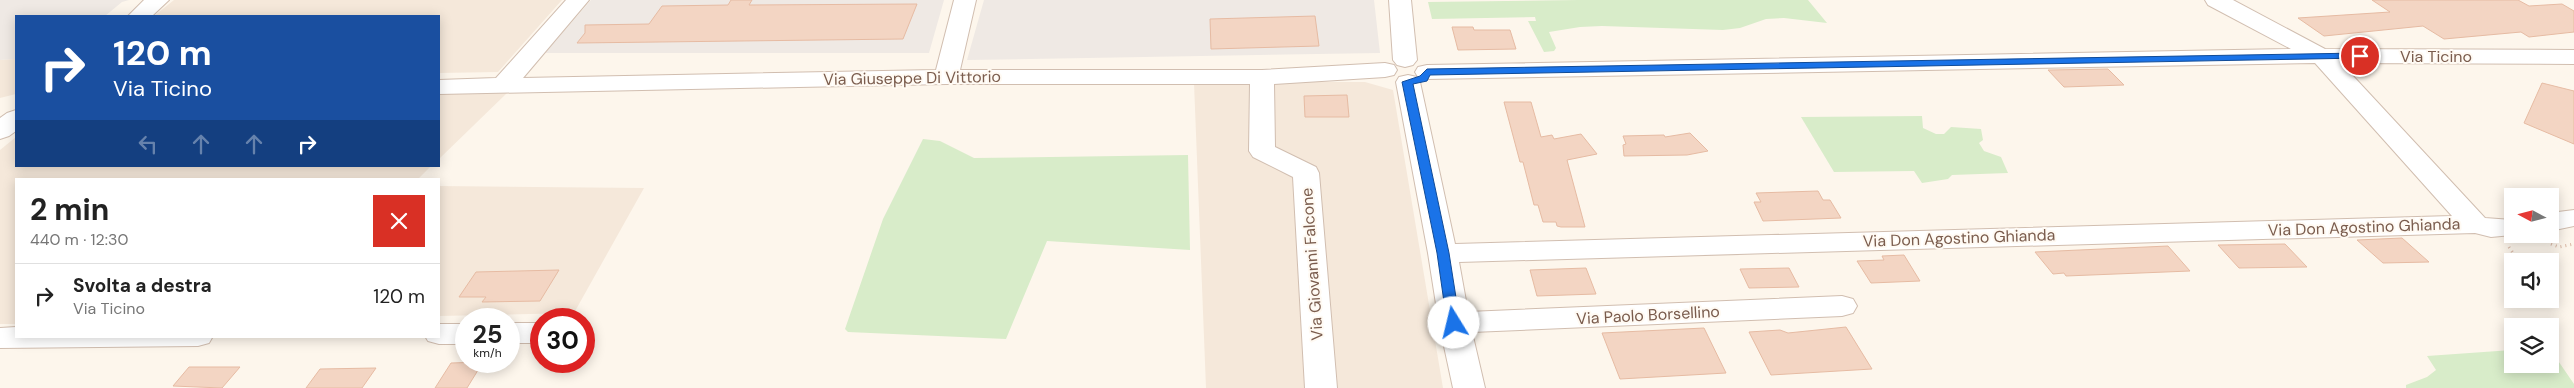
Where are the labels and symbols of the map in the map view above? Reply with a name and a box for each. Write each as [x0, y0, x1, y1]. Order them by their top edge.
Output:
pin [2339, 35, 2381, 77]
street label: Via Ticino [2400, 46, 2472, 67]
street label: Via Giuseppe Di Vittorio [823, 66, 1001, 90]
street label: Via Giovanni Falcone [1296, 187, 1328, 341]
north arrow [2504, 188, 2559, 242]
street label: Via Don Agostino Ghianda [2267, 213, 2461, 241]
street label: Via Don Agostino Ghianda [1862, 224, 2056, 252]
position arrow [1427, 296, 1479, 348]
street label: Via Paolo Borsellino [1576, 301, 1720, 329]
speed limit sign: 30 [530, 308, 595, 373]

